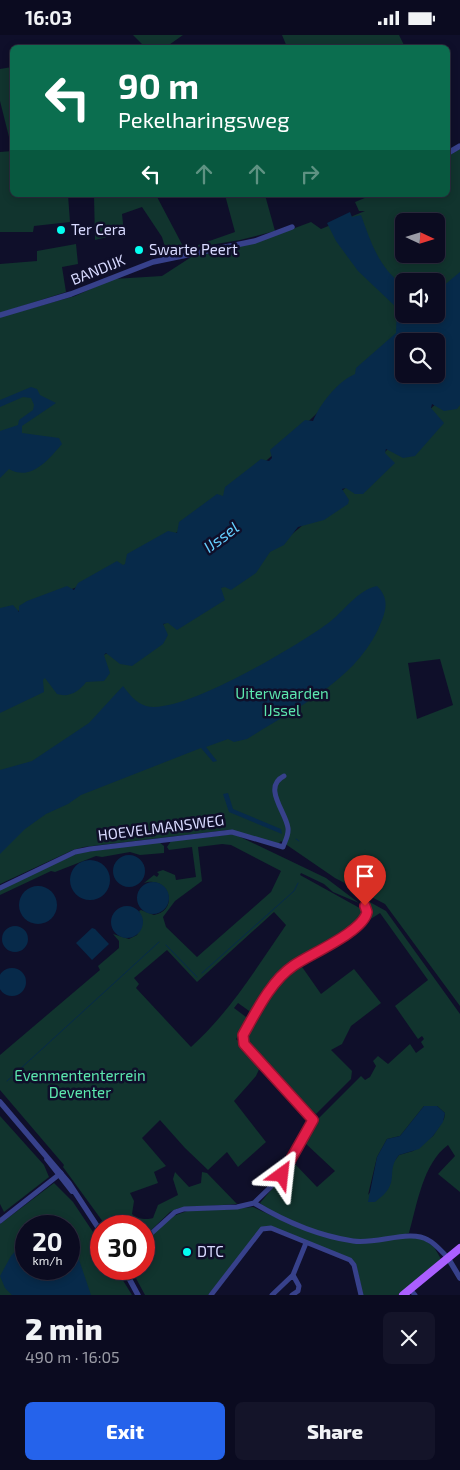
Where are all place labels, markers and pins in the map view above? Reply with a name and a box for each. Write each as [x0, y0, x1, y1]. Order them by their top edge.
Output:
place label: Ter Cera [71, 220, 126, 238]
marker: Ter Cera [55, 224, 67, 236]
place label: Swarte Peert [149, 240, 238, 258]
marker: Swarte Peert [133, 244, 145, 256]
pin [344, 855, 386, 906]
place label: DTC [197, 1242, 224, 1260]
marker: DTC [181, 1246, 193, 1258]

